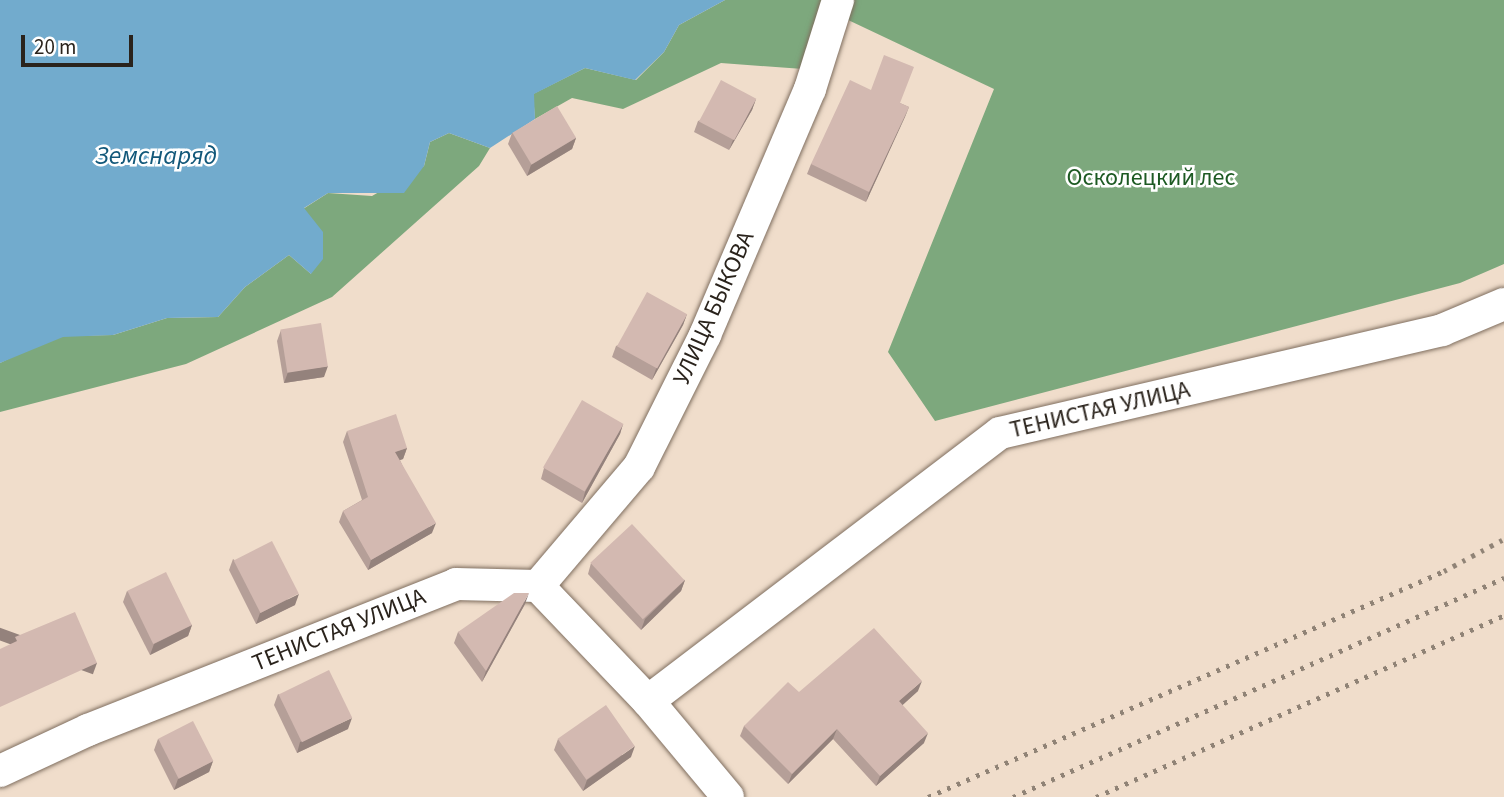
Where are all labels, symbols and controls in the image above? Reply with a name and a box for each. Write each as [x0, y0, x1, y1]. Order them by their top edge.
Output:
scale bar [24, 21, 136, 65]
text: 20 m [34, 32, 76, 62]
water label: Земснаряд [95, 140, 217, 172]
park label: Осколецкий лес [1067, 164, 1235, 192]
street label: УЛИЦА БЫКОВА [667, 227, 761, 389]
street label: ТЕНИСТАЯ УЛИЦА [1007, 375, 1193, 445]
street label: ТЕНИСТАЯ УЛИЦА [248, 582, 430, 678]

